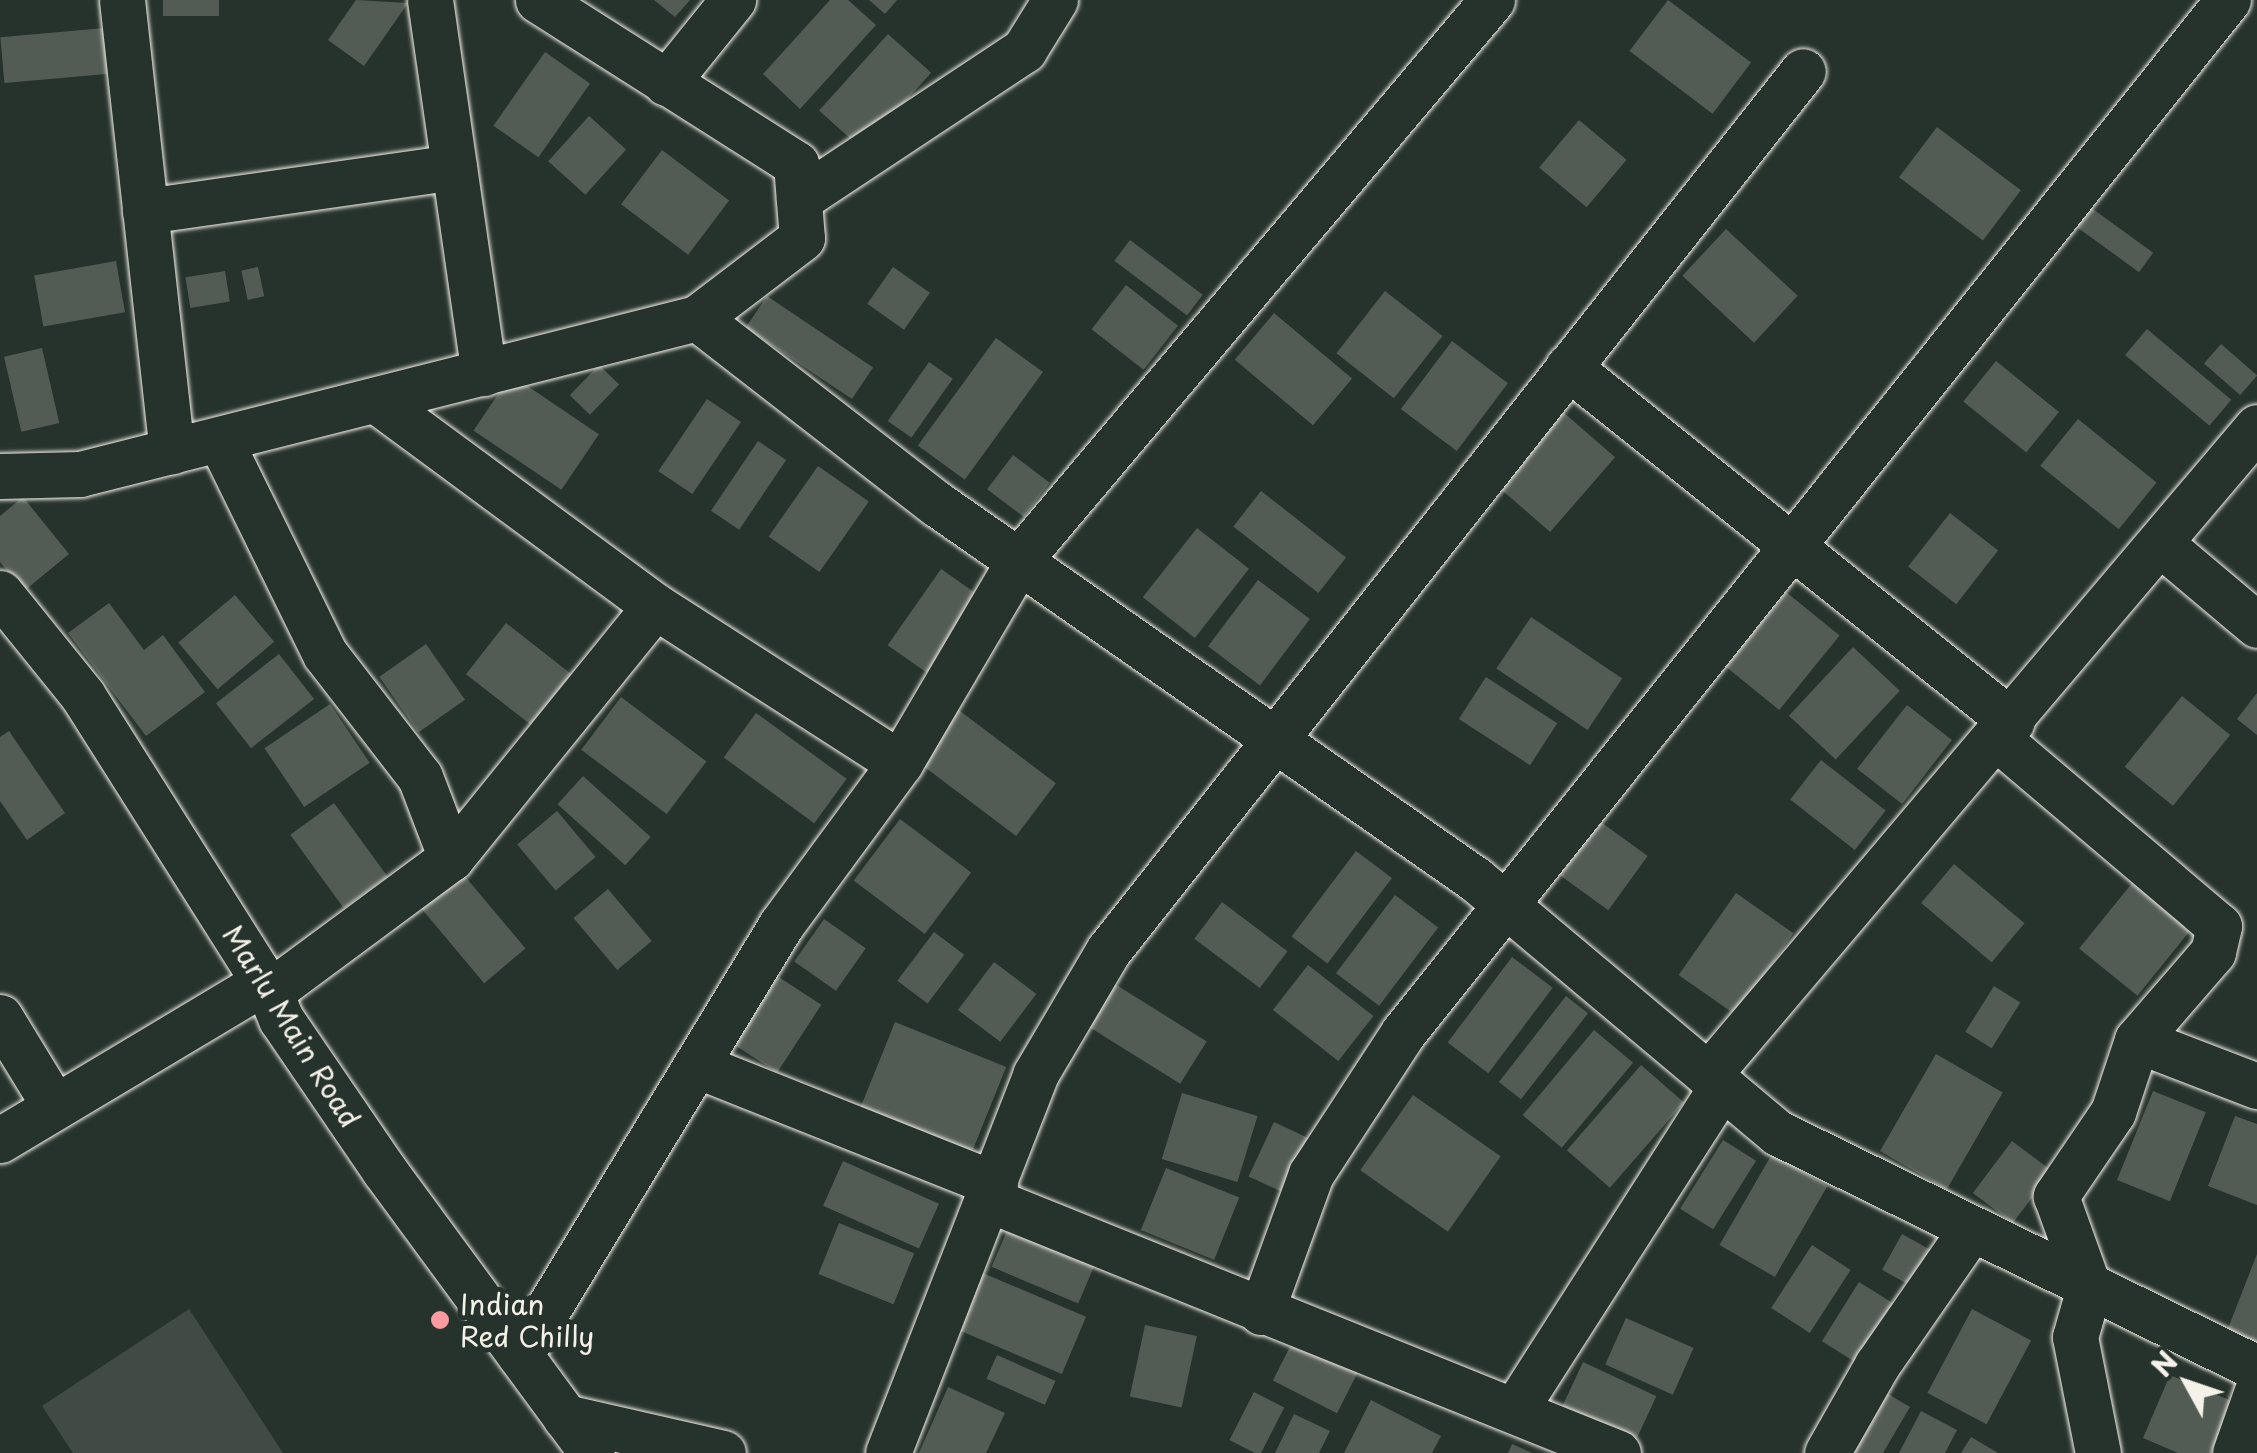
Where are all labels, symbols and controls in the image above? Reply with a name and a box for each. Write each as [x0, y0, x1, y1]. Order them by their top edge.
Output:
street label: Marlu Main Road [216, 918, 368, 1134]
place label: Indian Red Chilly [460, 1287, 597, 1353]
marker: Indian Red Chilly [429, 1309, 451, 1331]
north arrow [2137, 1333, 2237, 1433]
text: N [2140, 1341, 2187, 1386]

